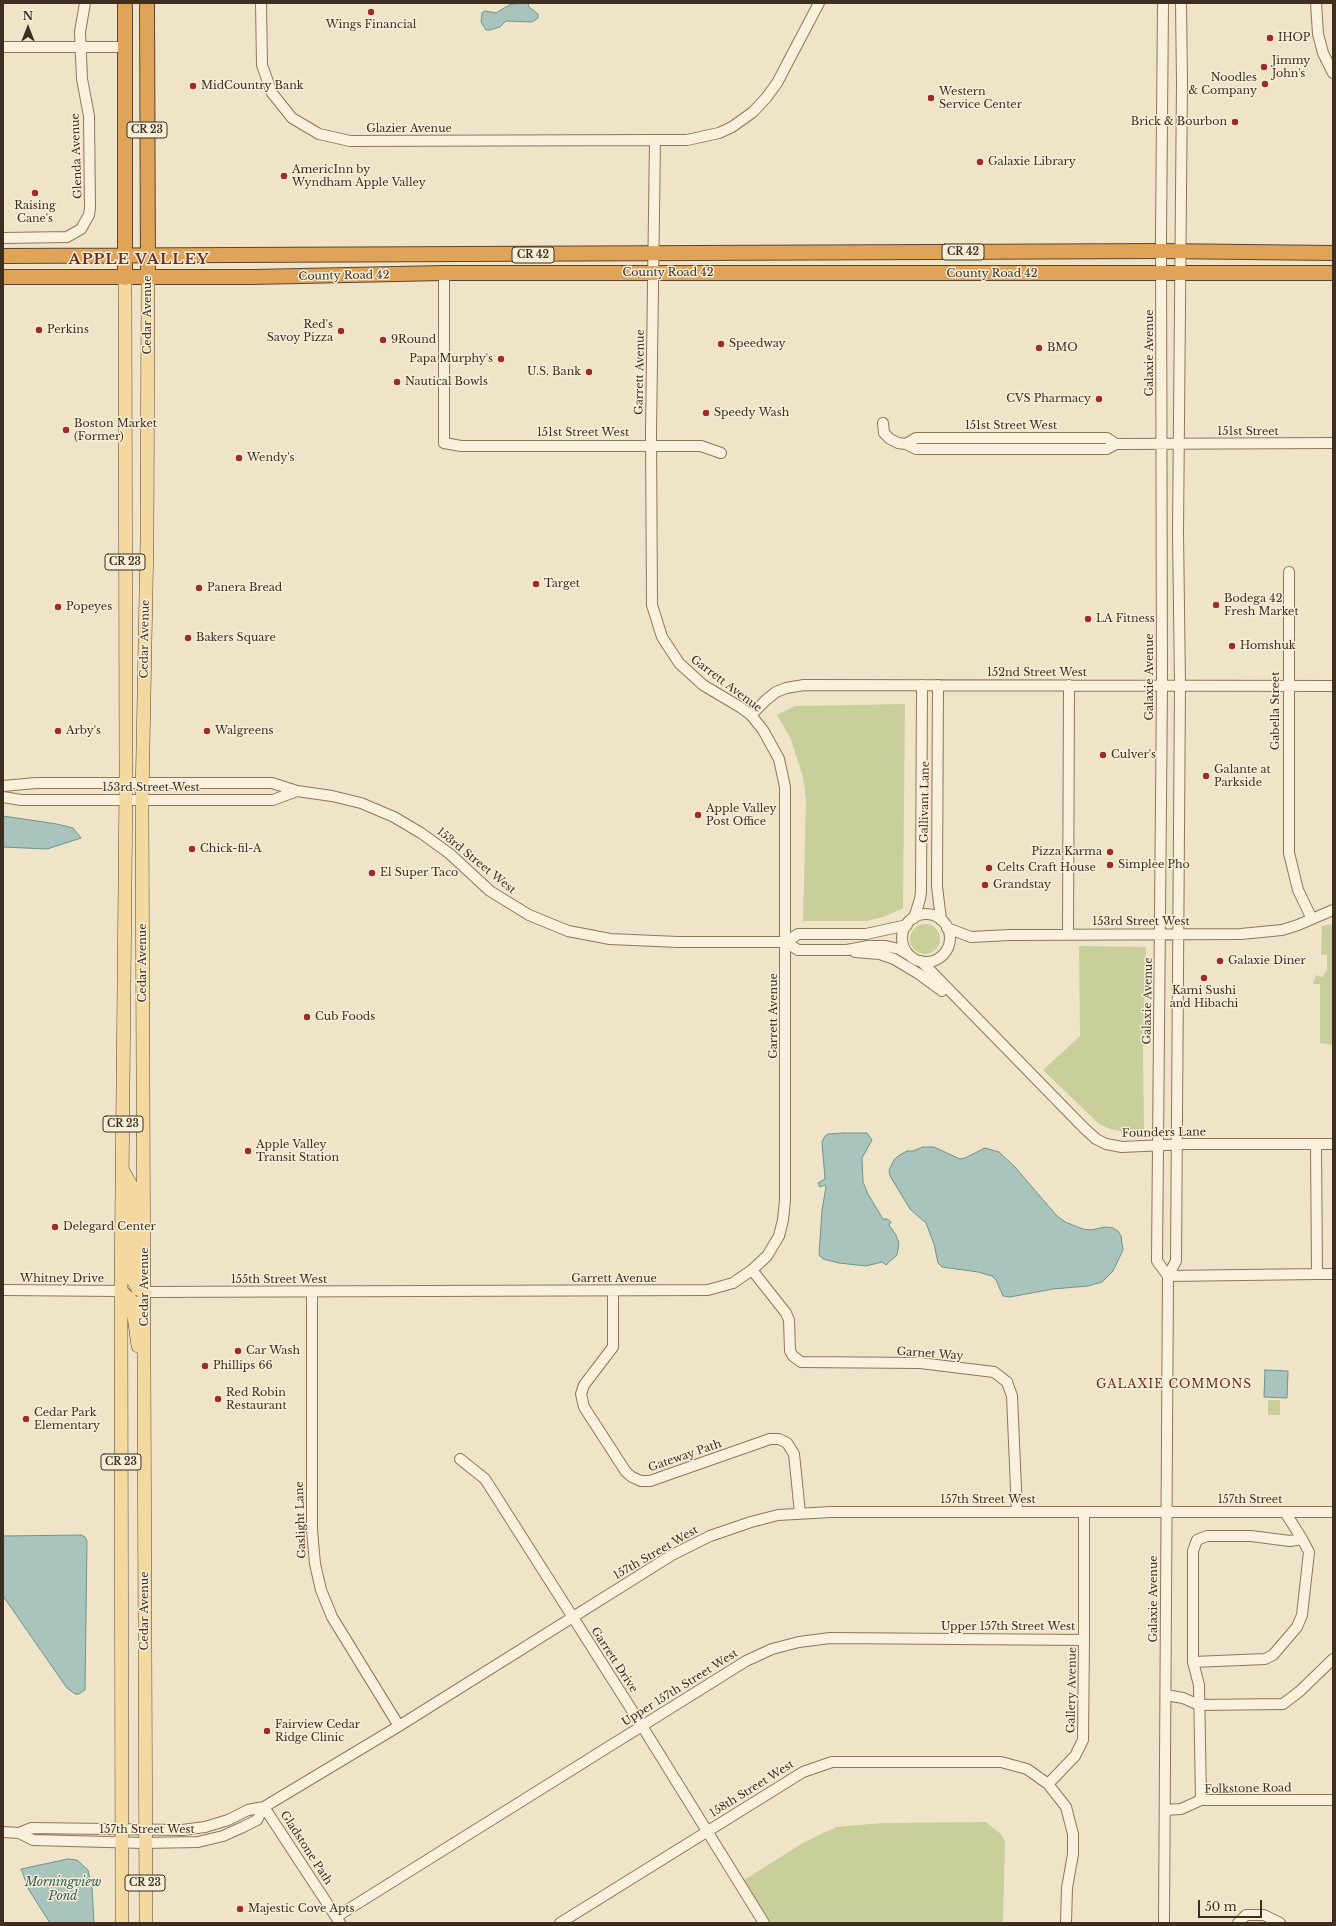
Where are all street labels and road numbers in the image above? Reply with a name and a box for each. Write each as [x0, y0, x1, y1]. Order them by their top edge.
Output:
street label: Glenda Avenue [69, 113, 85, 199]
road number: CR 23 [127, 122, 167, 138]
street label: Glazier Avenue [366, 122, 452, 136]
road number: CR 42 [942, 244, 984, 260]
road number: CR 42 [512, 247, 554, 263]
street label: County Road 42 [623, 266, 713, 280]
street label: County Road 42 [947, 267, 1037, 281]
street label: County Road 42 [298, 269, 390, 283]
street label: Cedar Avenue [141, 276, 155, 354]
street label: Galaxie Avenue [1143, 309, 1157, 397]
street label: Garrett Avenue [633, 329, 647, 415]
street label: 151st Street West [965, 419, 1057, 433]
street label: 151st Street [1217, 425, 1279, 439]
street label: 151st Street West [537, 426, 629, 440]
road number: CR 23 [105, 554, 145, 570]
street label: Cedar Avenue [138, 599, 152, 679]
street label: Galaxie Avenue [1143, 633, 1157, 721]
street label: Garrett Avenue [688, 653, 764, 715]
street label: 152nd Street West [987, 666, 1087, 680]
street label: Gabella Street [1269, 672, 1283, 750]
street label: Gallivant Lane [918, 761, 932, 843]
street label: 153rd Street West [102, 781, 200, 795]
street label: 153rd Street West [434, 825, 518, 897]
street label: 153rd Street West [1092, 915, 1190, 929]
street label: Cedar Avenue [136, 924, 150, 1002]
street label: Galaxie Avenue [1141, 957, 1155, 1045]
street label: Garrett Avenue [767, 973, 781, 1059]
road number: CR 23 [103, 1116, 143, 1132]
street label: Founders Lane [1122, 1126, 1206, 1140]
street label: Cedar Avenue [138, 1248, 152, 1326]
street label: Whitney Drive [20, 1272, 104, 1286]
street label: Garrett Avenue [571, 1272, 657, 1286]
street label: 155th Street West [231, 1273, 327, 1287]
street label: Garnet Way [896, 1345, 964, 1363]
street label: Gateway Path [647, 1437, 723, 1475]
road number: CR 23 [101, 1454, 141, 1470]
street label: Gaslight Lane [293, 1481, 309, 1559]
street label: 157th Street West [940, 1493, 1036, 1507]
street label: 157th Street [1218, 1493, 1282, 1507]
street label: 157th Street West [611, 1523, 701, 1583]
street label: Galaxie Avenue [1147, 1555, 1161, 1643]
street label: Cedar Avenue [138, 1572, 152, 1650]
street label: Upper 157th Street West [941, 1620, 1075, 1634]
street label: Garrett Drive [588, 1625, 640, 1695]
street label: Upper 157th Street West [620, 1647, 740, 1729]
street label: Gallery Avenue [1065, 1647, 1079, 1733]
street label: 158th Street West [708, 1758, 796, 1820]
street label: Folkstone Road [1204, 1782, 1292, 1796]
street label: Gladstone Path [277, 1809, 335, 1887]
street label: 157th Street West [99, 1823, 195, 1837]
road number: CR 23 [125, 1875, 165, 1891]

